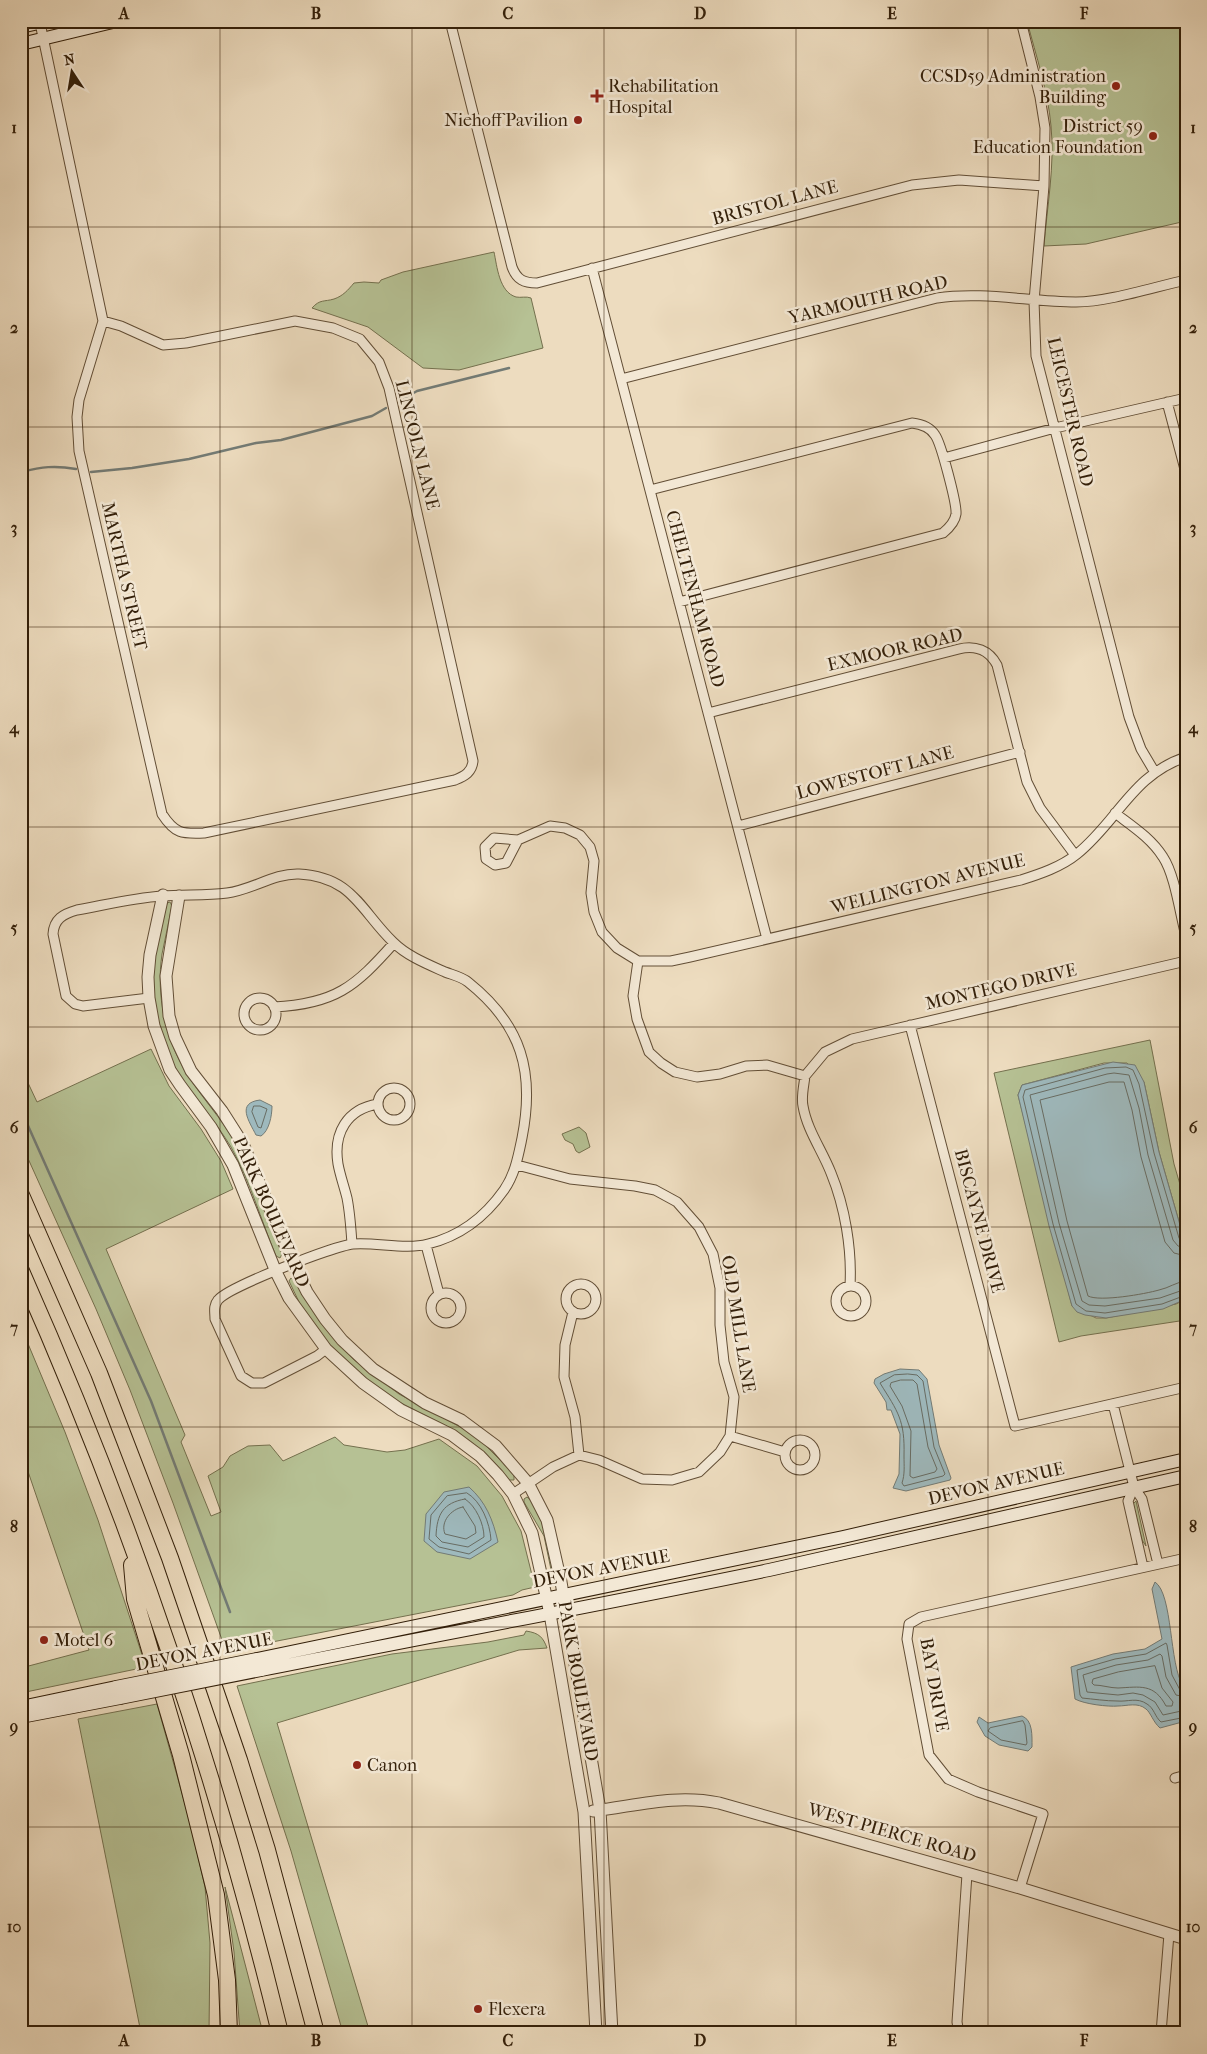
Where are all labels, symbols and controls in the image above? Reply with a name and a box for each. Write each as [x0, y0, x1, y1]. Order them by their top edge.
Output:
text: A [118, 4, 130, 23]
text: B [311, 4, 321, 23]
text: C [503, 4, 514, 23]
text: D [694, 4, 706, 23]
text: E [887, 4, 897, 23]
text: F [1079, 4, 1089, 23]
north arrow [48, 48, 98, 98]
text: N [62, 50, 77, 69]
place label: CCSD59 Administration Building [920, 66, 1107, 108]
place label: Rehabilitation Hospital [608, 76, 719, 118]
marker: CCSD59 Administration Building [1110, 80, 1122, 92]
marker: Rehabilitation Hospital [590, 89, 604, 103]
place label: Niehoff Pavilion [444, 110, 569, 131]
marker: Niehoff Pavilion [572, 114, 584, 126]
place label: District 59 Education Foundation [973, 116, 1144, 158]
text: 1 [11, 118, 17, 137]
text: 1 [1190, 118, 1196, 137]
marker: District 59 Education Foundation [1147, 130, 1159, 142]
street label: BRISTOL LANE [710, 176, 840, 230]
street label: YARMOUTH ROAD [785, 271, 950, 329]
text: 2 [10, 318, 18, 337]
text: 2 [1189, 318, 1197, 337]
street label: LEICESTER ROAD [1043, 335, 1097, 489]
street label: LINCOLN LANE [391, 378, 443, 512]
street label: MARTHA STREET [97, 500, 151, 653]
street label: CHELTENHAM ROAD [661, 508, 729, 690]
text: 3 [11, 518, 17, 538]
text: 3 [1190, 518, 1196, 538]
street label: EXMOOR ROAD [825, 624, 965, 676]
text: 4 [8, 718, 20, 738]
text: 4 [1187, 718, 1199, 738]
street label: LOWESTOFT LANE [794, 742, 956, 804]
street label: WELLINGTON AVENUE [828, 850, 1027, 919]
text: 5 [11, 918, 18, 937]
text: 5 [1190, 918, 1197, 937]
street label: MONTEGO DRIVE [923, 959, 1079, 1015]
text: 6 [10, 1118, 19, 1137]
text: 6 [1189, 1118, 1198, 1137]
street label: PARK BOULEVARD [228, 1133, 314, 1291]
street label: BISCAYNE DRIVE [950, 1147, 1008, 1295]
street label: OLD MILL LANE [717, 1254, 759, 1394]
text: 7 [9, 1318, 18, 1337]
text: 7 [1188, 1318, 1197, 1337]
street label: DEVON AVENUE [926, 1458, 1066, 1510]
text: 8 [10, 1517, 18, 1536]
text: 8 [1189, 1517, 1197, 1536]
street label: DEVON AVENUE [531, 1545, 671, 1593]
street label: PARK BOULEVARD [554, 1599, 602, 1763]
street label: DEVON AVENUE [134, 1628, 274, 1676]
place label: Motel 6 [54, 1630, 113, 1651]
marker: Motel 6 [38, 1634, 50, 1646]
street label: BAY DRIVE [915, 1636, 953, 1734]
text: 9 [9, 1717, 18, 1737]
text: 9 [1188, 1717, 1197, 1737]
place label: Canon [367, 1755, 418, 1776]
marker: Canon [351, 1759, 363, 1771]
street label: WEST PIERCE ROAD [804, 1799, 979, 1867]
text: 10 [7, 1917, 21, 1936]
text: 10 [1186, 1917, 1200, 1936]
place label: Flexera [488, 1999, 546, 2020]
marker: Flexera [472, 2003, 484, 2015]
text: A [118, 2031, 130, 2050]
text: B [311, 2031, 321, 2050]
text: C [503, 2031, 514, 2050]
text: D [694, 2031, 706, 2050]
text: E [887, 2031, 897, 2050]
text: F [1079, 2031, 1089, 2050]

